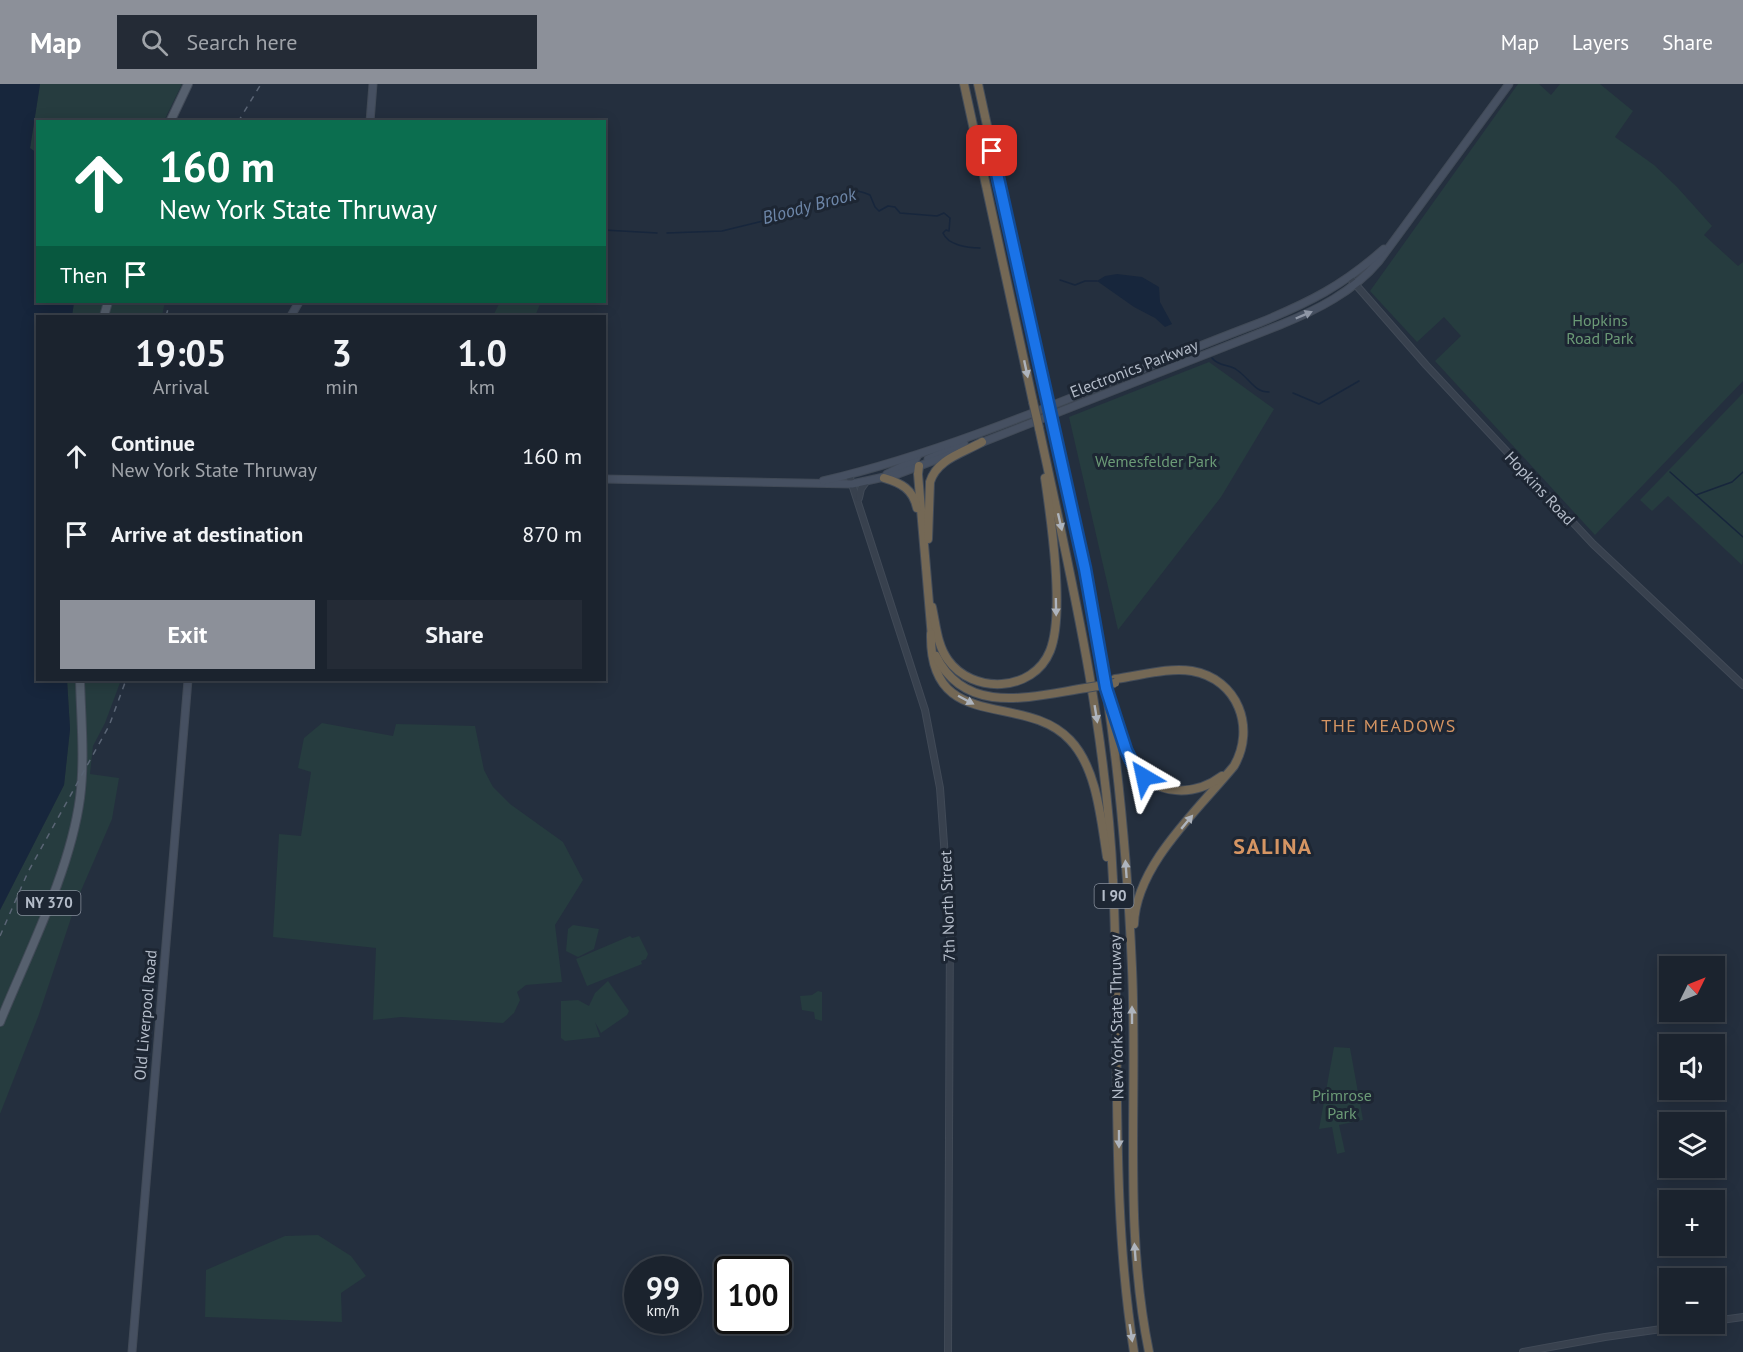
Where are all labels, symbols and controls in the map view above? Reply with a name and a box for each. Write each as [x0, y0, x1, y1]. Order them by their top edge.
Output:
search box [117, 15, 537, 69]
text: Map [30, 24, 81, 61]
icon: search [138, 26, 171, 59]
text: Search here [186, 28, 297, 56]
text: Map [1501, 29, 1539, 56]
text: Layers [1572, 29, 1629, 56]
text: Share [1662, 29, 1713, 56]
pin [966, 125, 1017, 176]
icon: arrive [975, 134, 1008, 167]
text: 160 m [159, 139, 275, 194]
icon: ahead [60, 144, 138, 222]
water label: Bloody Brook [759, 182, 859, 229]
text: New York State Thruway [159, 192, 437, 226]
icon: arrive [119, 258, 152, 291]
text: Then [60, 261, 107, 289]
one-way arrow [1295, 310, 1313, 320]
park label: Hopkins Road Park [1566, 310, 1634, 348]
text: 19:05 [135, 329, 226, 376]
text: 3 [332, 329, 352, 376]
text: 1.0 [457, 329, 507, 376]
street label: Electronics Parkway [1067, 334, 1201, 402]
one-way arrow [1022, 359, 1031, 378]
text: Arrival [153, 374, 209, 400]
text: min [326, 374, 358, 400]
text: km [469, 374, 495, 400]
text: Continue [111, 429, 195, 457]
icon: ahead [60, 440, 93, 473]
text: 160 m [522, 442, 582, 470]
street label: Hopkins Road [1501, 447, 1579, 529]
park label: Wemesfelder Park [1095, 451, 1217, 471]
text: New York State Thruway [111, 457, 317, 483]
one-way arrow [1056, 513, 1065, 532]
icon: arrive [60, 518, 93, 551]
text: Arrive at destination [111, 520, 303, 548]
text: 870 m [522, 520, 582, 548]
one-way arrow [1052, 598, 1061, 617]
button: Exit [60, 600, 315, 669]
button: Share [327, 600, 582, 669]
one-way arrow [957, 696, 974, 705]
one-way arrow [1092, 704, 1101, 723]
district label: THE MEADOWS [1321, 714, 1457, 737]
position arrow [1112, 745, 1176, 809]
one-way arrow [1181, 814, 1194, 830]
district label: SALINA [1233, 832, 1313, 860]
street label: 7th North Street [935, 849, 959, 962]
one-way arrow [1121, 860, 1130, 879]
road number: I 90 [1094, 884, 1134, 908]
road number: NY 370 [17, 891, 80, 915]
street label: New York State Thruway [1105, 934, 1127, 1100]
street label: Old Liverpool Road [129, 949, 161, 1081]
north arrow [1659, 956, 1725, 1022]
map controls [1659, 956, 1725, 1334]
one-way arrow [1127, 1005, 1137, 1024]
button: sound [1659, 1034, 1725, 1100]
park label: Primrose Park [1312, 1085, 1372, 1123]
button: layers [1659, 1112, 1725, 1178]
one-way arrow [1114, 1129, 1124, 1148]
button: + [1659, 1190, 1725, 1256]
one-way arrow [1130, 1243, 1140, 1262]
speed limit sign: 100 [714, 1256, 792, 1334]
text: 99 [646, 1268, 680, 1307]
button: − [1659, 1268, 1725, 1334]
text: km/h [647, 1301, 679, 1320]
one-way arrow [1126, 1324, 1135, 1343]

